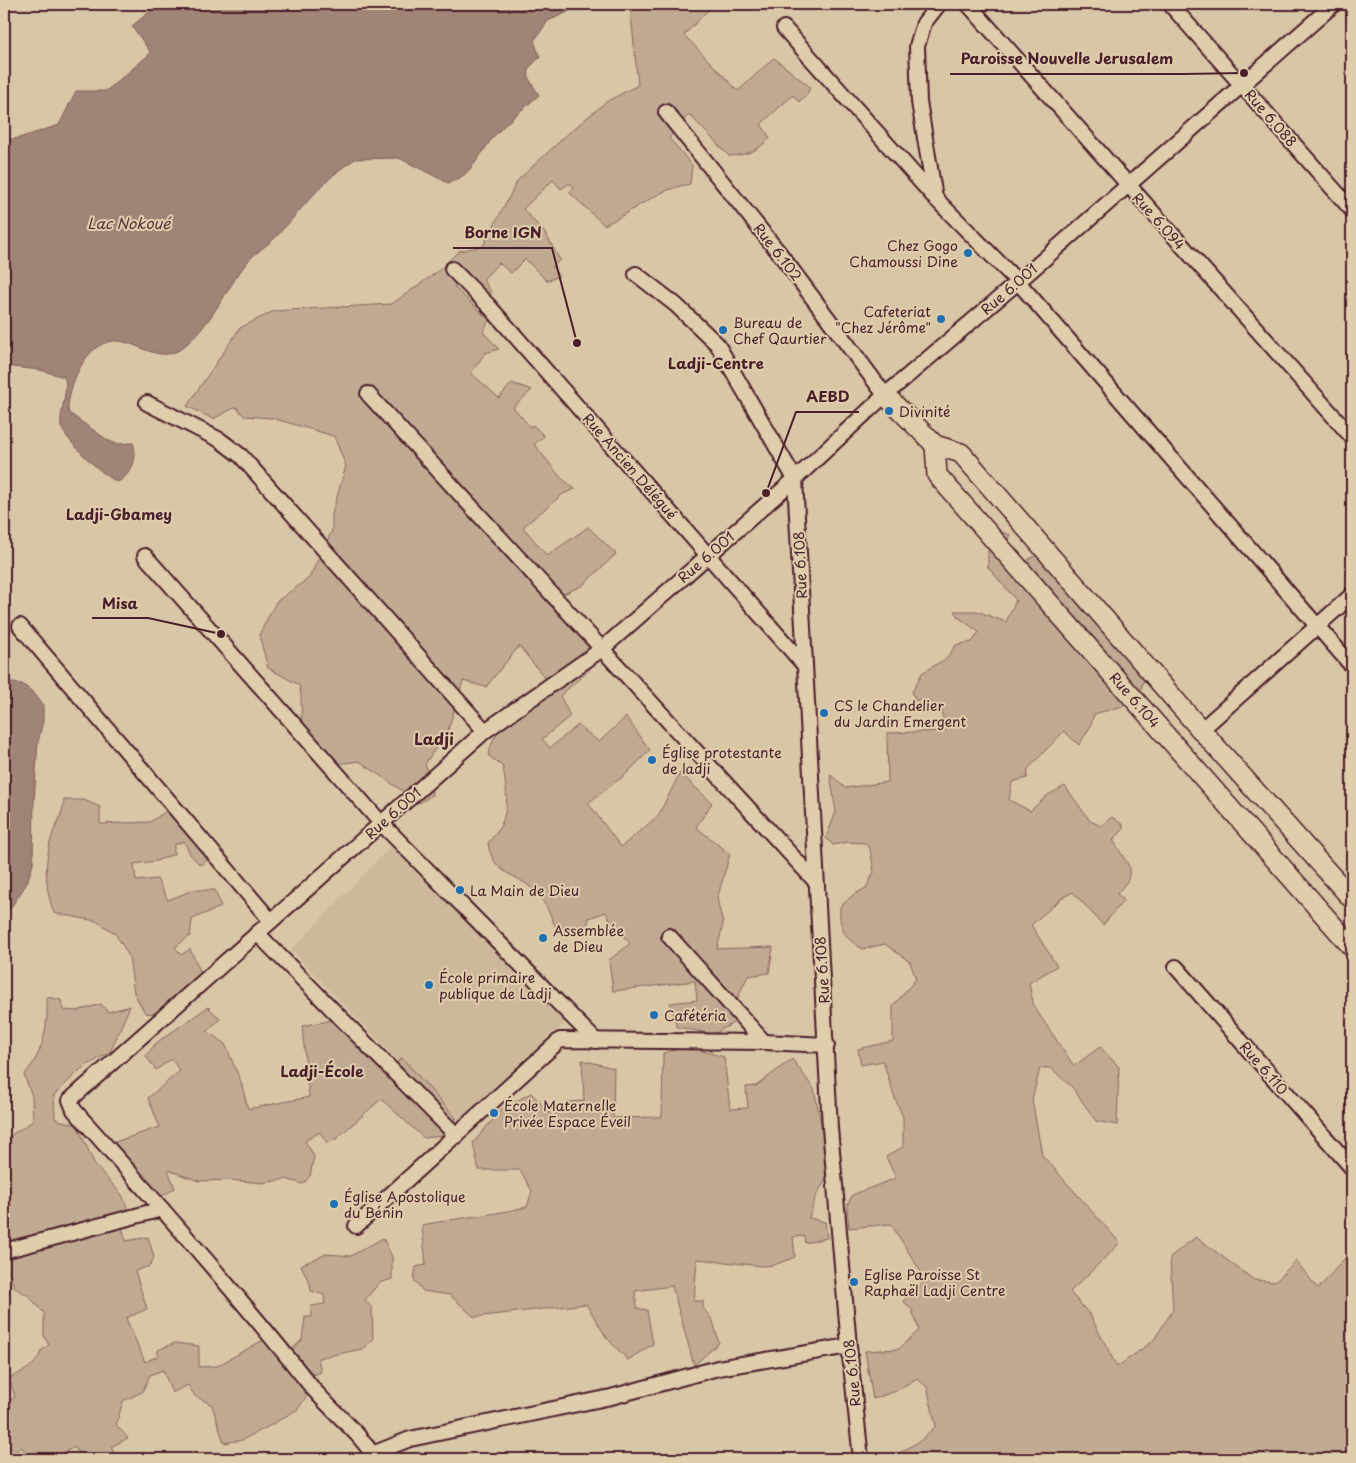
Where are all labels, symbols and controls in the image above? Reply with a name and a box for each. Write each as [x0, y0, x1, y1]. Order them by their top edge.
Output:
callout: Paroisse Nouvelle Jerusalem [950, 44, 1184, 74]
text: Paroisse Nouvelle Jerusalem [961, 46, 1173, 69]
street label: Rue 6.088 [1240, 85, 1302, 151]
street label: Rue 6.094 [1128, 188, 1190, 254]
water label: Lac Nokoué [87, 211, 173, 234]
callout: Borne IGN [453, 218, 552, 248]
street label: Rue 6.102 [749, 219, 807, 285]
text: Borne IGN [464, 220, 542, 243]
place label: Chez Gogo Chamoussi Dine [849, 235, 958, 272]
marker: Chez Gogo Chamoussi Dine [962, 247, 974, 259]
street label: Rue 6.001 [976, 258, 1042, 320]
place label: Cafeteriat "Chez Jérôme" [835, 301, 931, 338]
place label: Bureau de Chef Qaurtier [733, 312, 827, 349]
marker: Cafeteriat "Chez Jérôme" [935, 313, 947, 325]
marker: Bureau de Chef Qaurtier [717, 324, 729, 336]
district label: Ladji-Centre [668, 351, 764, 374]
callout: AEBD [796, 382, 859, 412]
text: AEBD [806, 384, 850, 407]
place label: Divinité [899, 401, 951, 422]
marker: Divinité [883, 405, 895, 417]
street label: Rue Ancien Délégué [578, 409, 682, 523]
district label: Ladji-Gbamey [66, 502, 172, 525]
street label: Rue 6.001 [673, 526, 739, 588]
street label: Rue 6.108 [788, 531, 812, 599]
callout: Misa [92, 588, 148, 618]
text: Misa [102, 591, 139, 614]
street label: Rue 6.104 [1105, 667, 1165, 733]
place label: CS le Chandelier du Jardin Emergent [834, 695, 966, 732]
marker: CS le Chandelier du Jardin Emergent [818, 707, 830, 719]
district label: Ladji [414, 726, 454, 750]
place label: Église protestante de ladji [662, 742, 782, 779]
marker: Église protestante de ladji [646, 754, 658, 766]
street label: Rue 6.001 [360, 782, 426, 844]
place label: La Main de Dieu [470, 880, 579, 901]
marker: La Main de Dieu [454, 884, 466, 896]
place label: Assemblée de Dieu [553, 920, 624, 957]
marker: Assemblée de Dieu [537, 932, 549, 944]
street label: Rue 6.108 [809, 936, 835, 1004]
place label: École primaire publique de Ladji [439, 967, 552, 1004]
marker: École primaire publique de Ladji [423, 979, 435, 991]
place label: Cafétéria [664, 1005, 727, 1026]
marker: Cafétéria [648, 1009, 660, 1021]
street label: Rue 6.110 [1235, 1037, 1293, 1099]
district label: Ladji-École [280, 1059, 364, 1082]
place label: École Maternelle Privée Espace Éveil [504, 1095, 631, 1132]
marker: École Maternelle Privée Espace Éveil [488, 1107, 500, 1119]
place label: Église Apostolique du Bénin [344, 1186, 466, 1223]
marker: Église Apostolique du Bénin [328, 1198, 340, 1210]
place label: Eglise Paroisse St Raphaël Ladji Centre [864, 1264, 1005, 1301]
marker: Eglise Paroisse St Raphaël Ladji Centre [848, 1276, 860, 1288]
street label: Rue 6.108 [838, 1338, 866, 1408]

